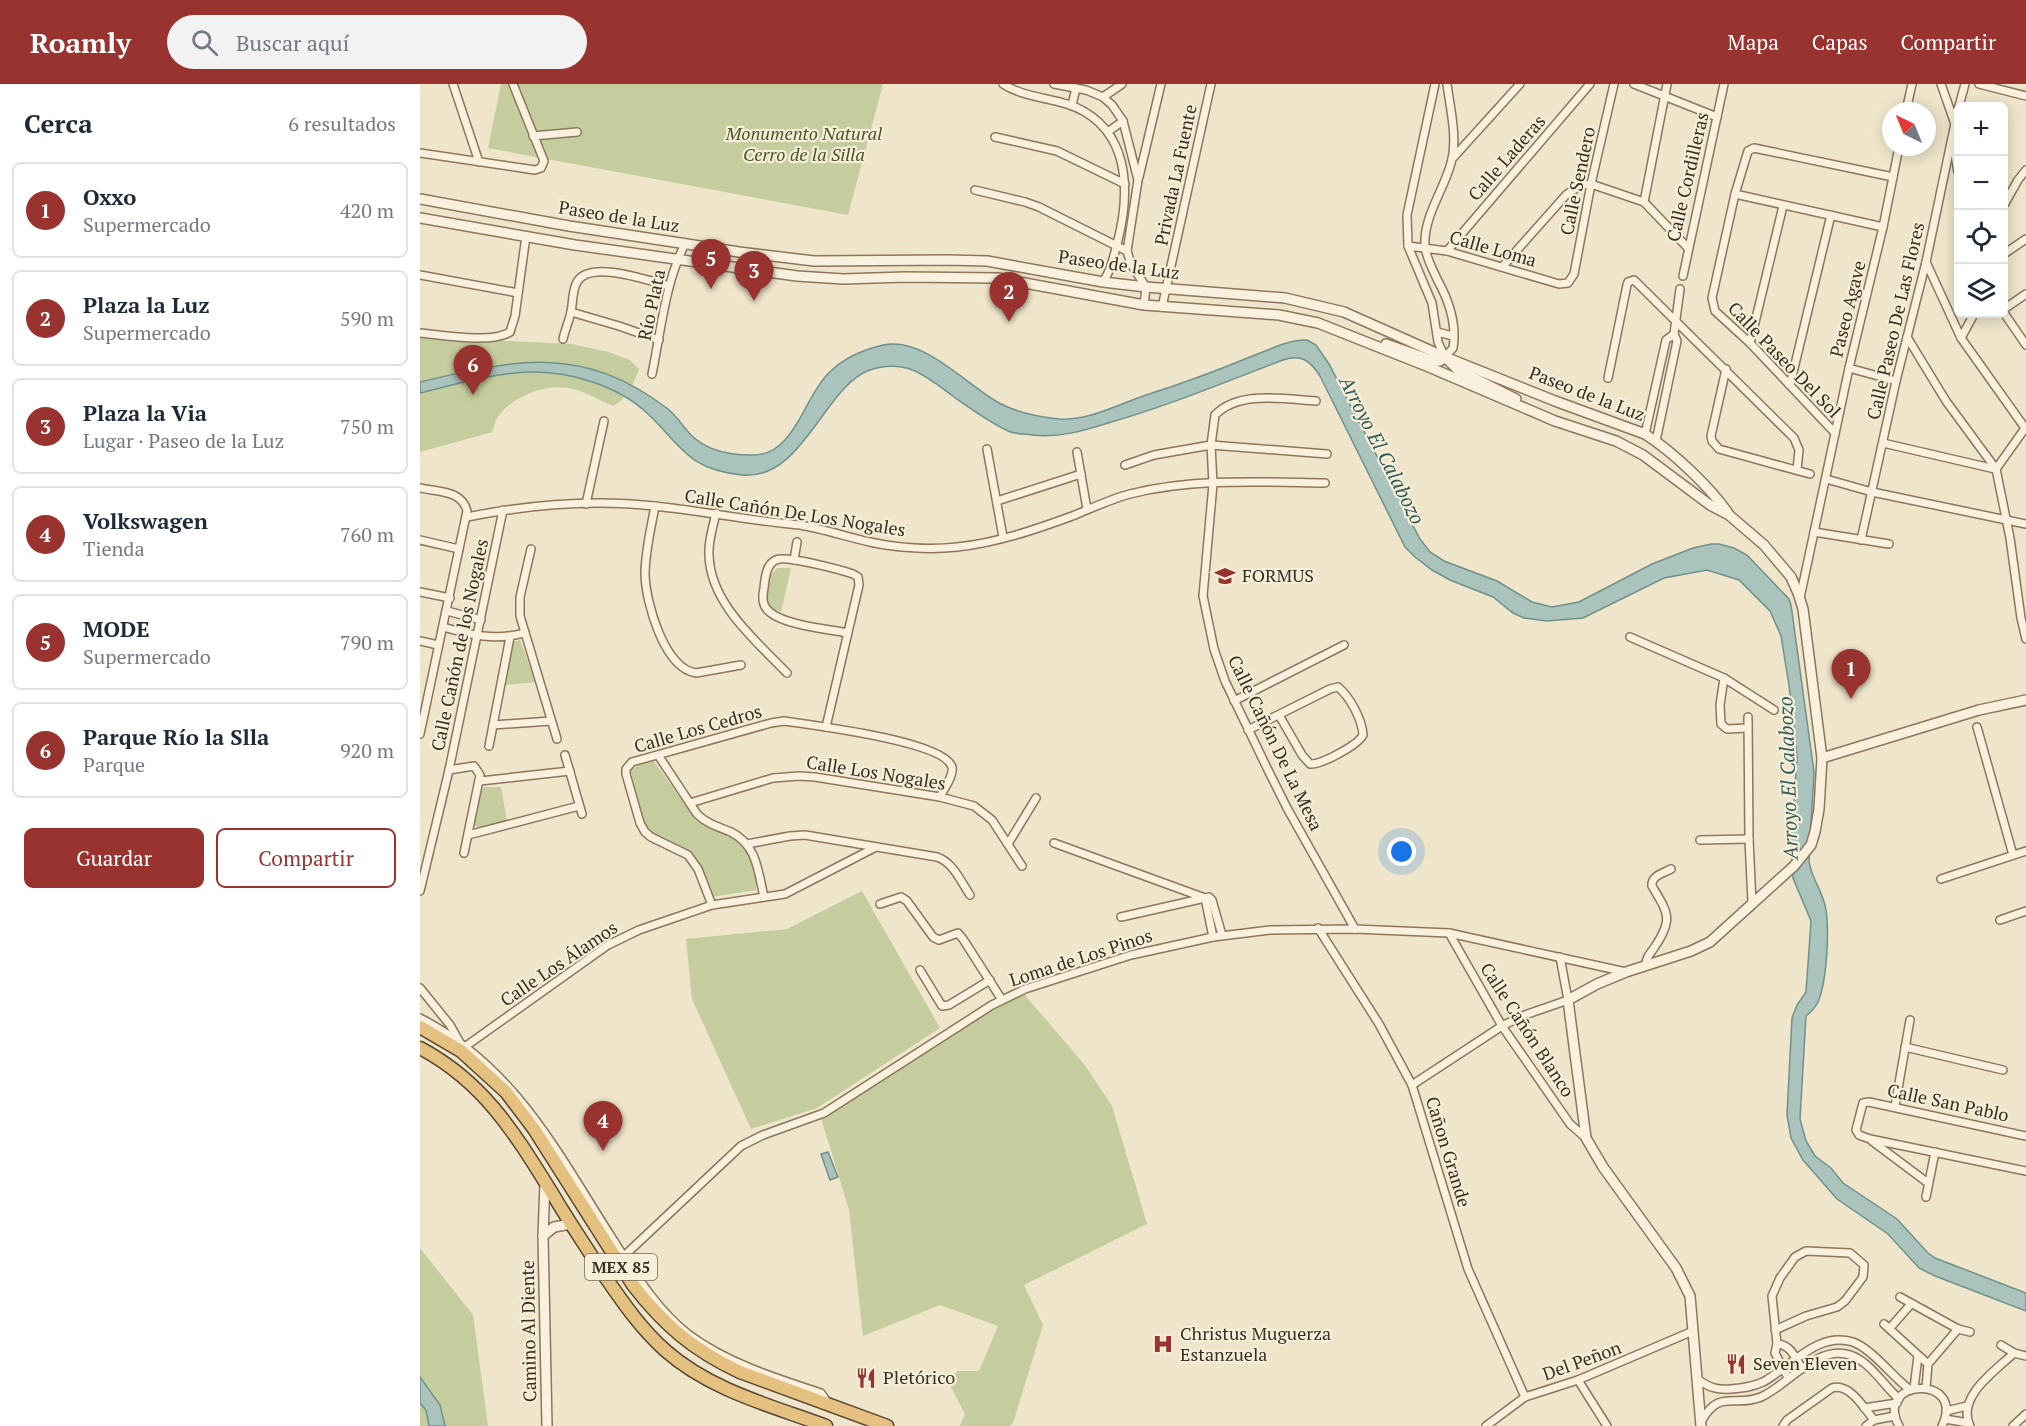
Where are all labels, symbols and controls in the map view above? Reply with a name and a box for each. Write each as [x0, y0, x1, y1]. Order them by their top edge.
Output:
search box [167, 15, 587, 69]
text: Roamly [30, 24, 131, 61]
icon: search [188, 26, 221, 59]
text: Buscar aquí [236, 28, 349, 57]
text: Mapa [1727, 28, 1779, 56]
text: Capas [1812, 28, 1868, 56]
text: Compartir [1901, 28, 1996, 56]
street label: Privada La Fuente [1148, 102, 1202, 248]
north arrow [1882, 102, 1936, 156]
map controls [1954, 102, 2008, 318]
button: + [1954, 102, 2008, 156]
text: Cerca [24, 106, 93, 140]
street label: Calle Laderas [1462, 109, 1550, 206]
text: 6 resultados [288, 110, 396, 137]
street label: Calle Cordilleras [1660, 110, 1714, 244]
park label: Monumento Natural Cerro de la Silla [725, 121, 882, 166]
street label: Calle Sendero [1554, 124, 1600, 237]
button: − [1954, 156, 2008, 210]
text: Oxxo [83, 182, 136, 211]
street label: Paseo de la Luz [557, 195, 681, 237]
text: 1 [40, 197, 51, 224]
text: 420 m [340, 197, 394, 224]
button: locate [1954, 210, 2008, 264]
text: Supermercado [83, 211, 211, 238]
street label: Calle Paseo De Las Flores [1861, 220, 1929, 422]
street label: Calle Loma [1447, 224, 1540, 272]
pin: 5 [692, 240, 730, 289]
street label: Paseo de la Luz [1057, 244, 1181, 284]
pin: 3 [734, 252, 774, 301]
street label: Paseo Agave [1823, 258, 1871, 360]
button: layers [1954, 264, 2008, 318]
street label: Río Plata [632, 267, 670, 343]
pin: 2 [990, 272, 1028, 322]
text: Plaza la Luz [83, 290, 210, 319]
street label: Calle Paseo Del Sol [1723, 296, 1846, 423]
text: 2 [40, 305, 51, 332]
text: 590 m [340, 305, 394, 332]
text: Supermercado [83, 319, 211, 346]
pin: 6 [454, 346, 492, 395]
street label: Paseo de la Luz [1526, 360, 1649, 426]
water label: Arroyo El Calabozo [1333, 370, 1432, 529]
text: Plaza la Via [83, 398, 207, 427]
text: 3 [40, 413, 51, 440]
text: 750 m [340, 413, 394, 440]
text: Lugar · Paseo de la Luz [83, 427, 284, 454]
street label: Calle Cañón De Los Nogales [683, 483, 907, 541]
text: Volkswagen [83, 506, 208, 535]
text: 4 [40, 521, 51, 548]
text: 760 m [340, 521, 394, 548]
text: Tienda [83, 535, 145, 562]
street label: Calle Cañón de los Nogales [425, 537, 493, 753]
place label: FORMUS [1242, 563, 1314, 587]
school or university icon: FORMUS [1213, 564, 1237, 588]
text: MODE [83, 614, 150, 643]
text: 5 [40, 629, 51, 656]
text: 790 m [340, 629, 394, 656]
text: Supermercado [83, 643, 211, 670]
pin: 1 [1832, 650, 1870, 699]
street label: Calle Cañón De La Mesa [1223, 651, 1329, 834]
water label: Arroyo El Calabozo [1771, 696, 1804, 861]
street label: Calle Los Cedros [631, 698, 764, 758]
text: Parque Río la Slla [83, 722, 269, 751]
text: 6 [40, 737, 51, 764]
text: 920 m [340, 737, 394, 764]
street label: Calle Los Nogales [805, 749, 948, 795]
text: Parque [83, 751, 145, 778]
button: Guardar [24, 828, 204, 888]
button: Compartir [216, 828, 396, 888]
your location [1387, 837, 1416, 866]
street label: Calle Los Álamos [495, 915, 622, 1011]
street label: Loma de Los Pinos [1006, 923, 1155, 991]
street label: Calle Cañón Blanco [1475, 958, 1580, 1101]
street label: Calle San Pablo [1885, 1077, 2011, 1127]
street label: Cañon Grande [1421, 1093, 1477, 1210]
pin: 4 [584, 1102, 622, 1151]
road number: MEX 85 [585, 1254, 657, 1280]
street label: Camino Al Diente [515, 1260, 541, 1402]
place label: Christus Muguerza Estanzuela [1180, 1321, 1331, 1366]
hospital icon: Christus Muguerza Estanzuela [1151, 1332, 1175, 1356]
street label: Del Peñon [1539, 1335, 1625, 1385]
place label: Seven Eleven [1753, 1351, 1858, 1375]
restaurant icon: Seven Eleven [1724, 1352, 1748, 1376]
place label: Pletórico [883, 1365, 955, 1389]
restaurant icon: Pletórico [854, 1366, 878, 1390]

